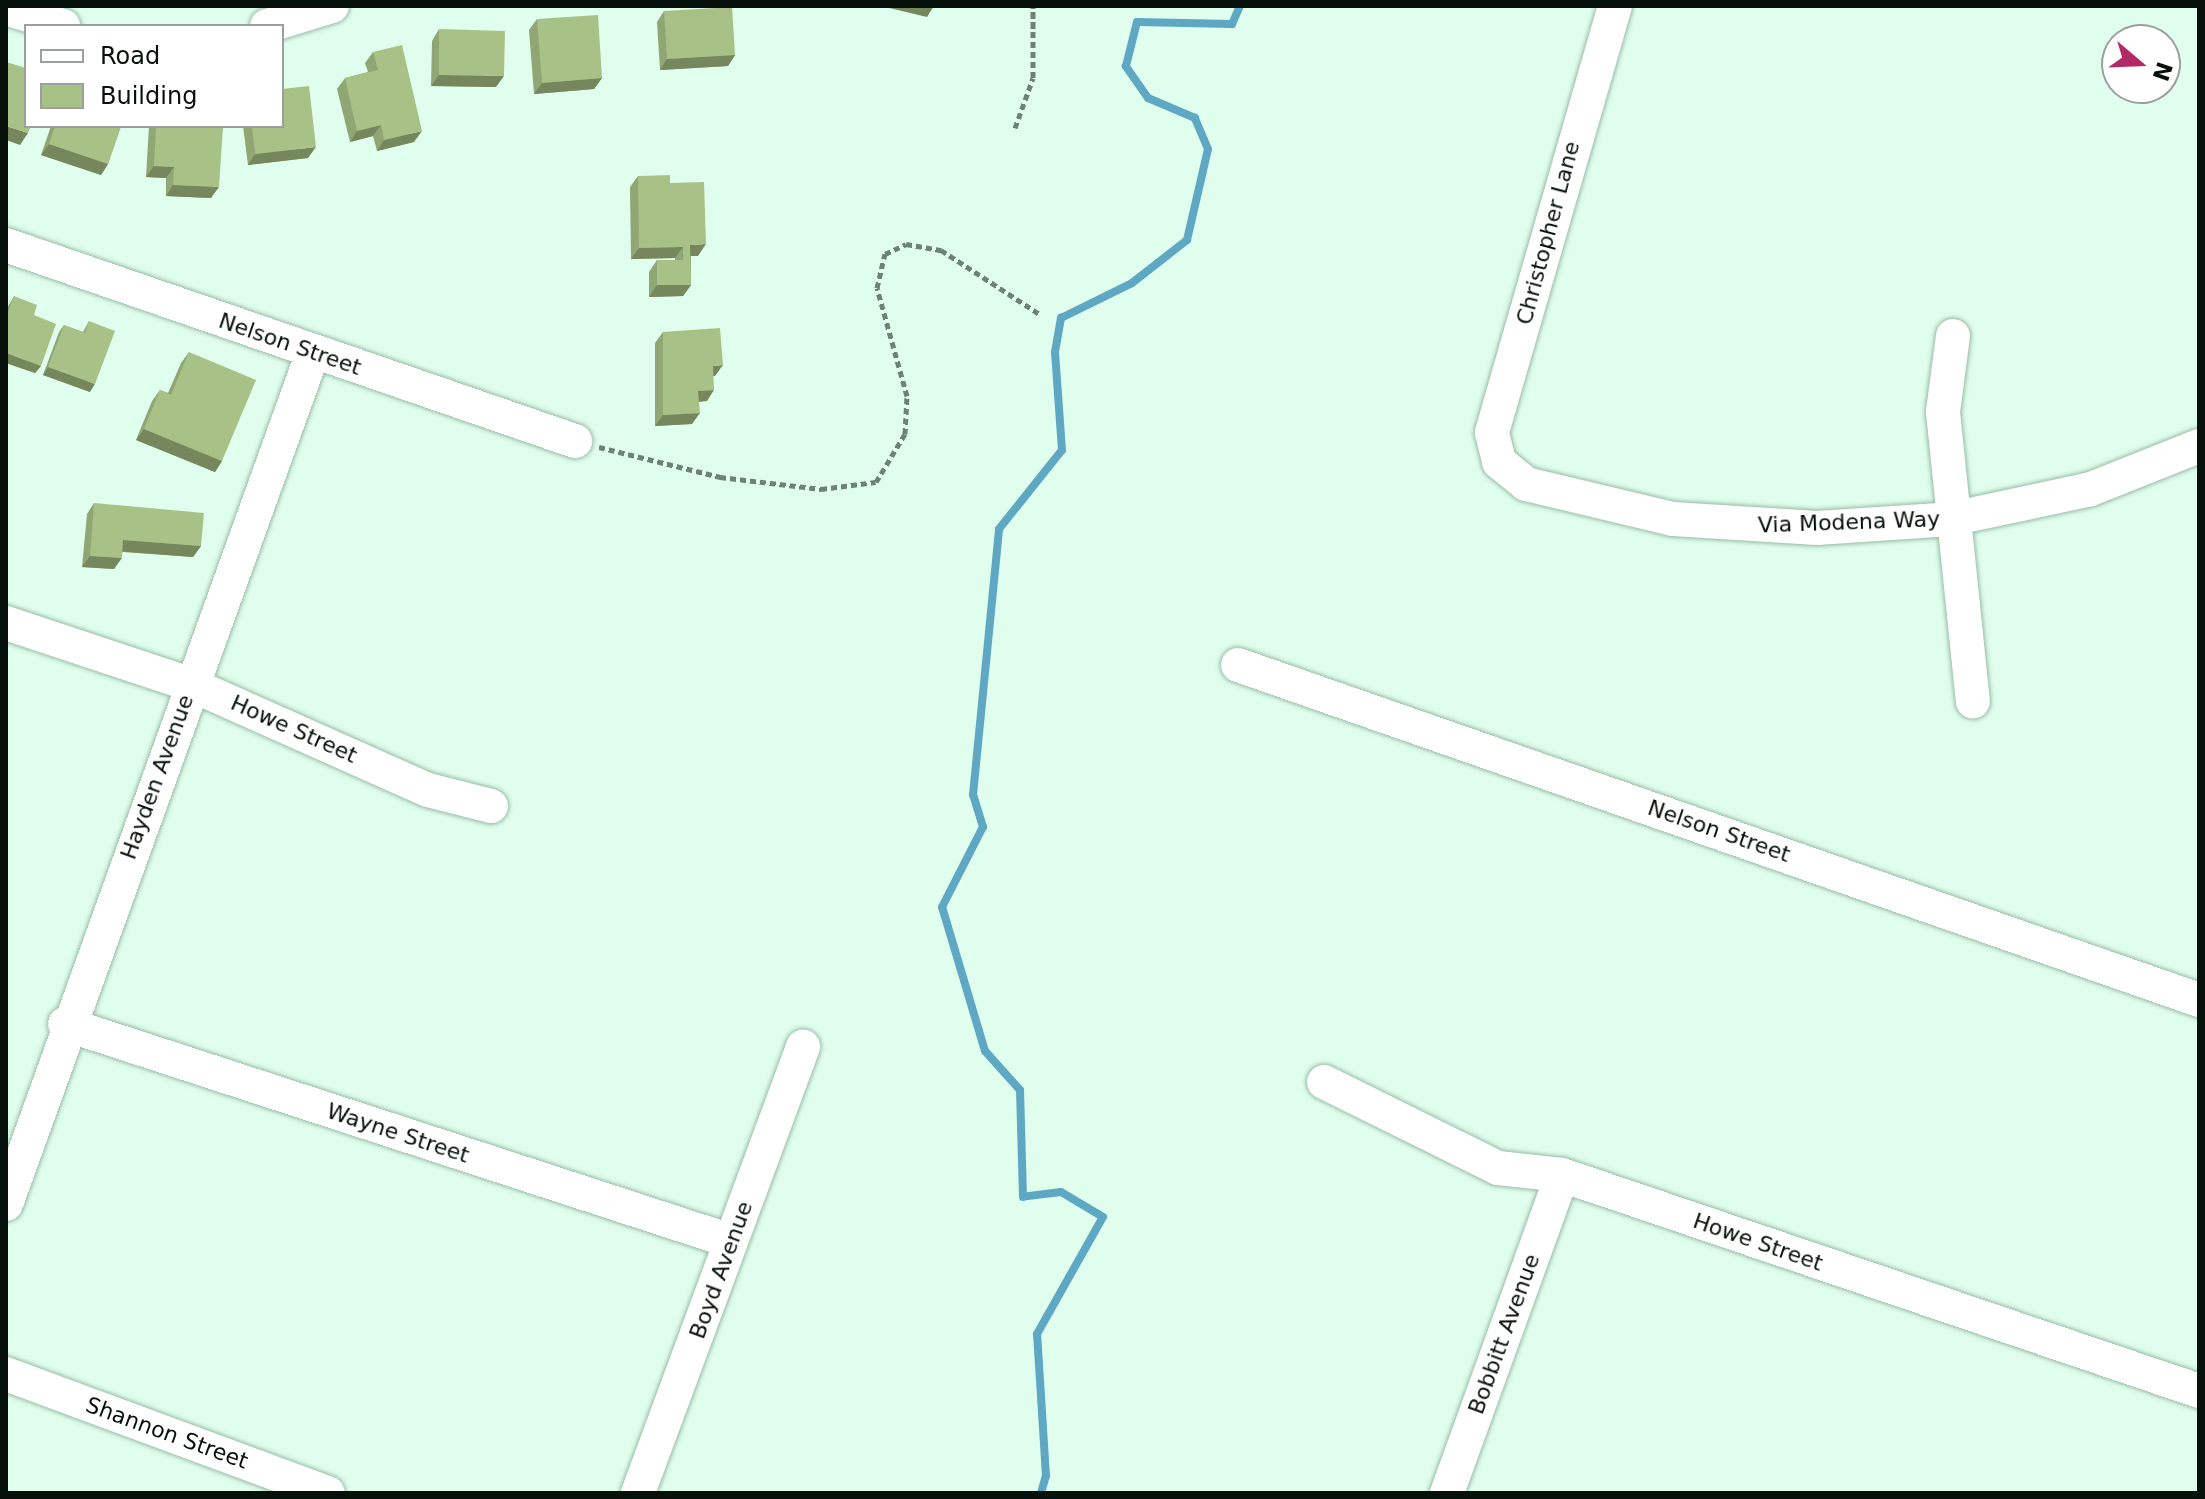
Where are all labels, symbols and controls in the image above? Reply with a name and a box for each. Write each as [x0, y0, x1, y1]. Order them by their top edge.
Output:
legend [24, 24, 284, 128]
north arrow [2101, 24, 2181, 104]
text: Road [100, 42, 160, 70]
text: N [2147, 59, 2177, 84]
text: Building [100, 82, 197, 110]
street label: Christopher Lane [1511, 138, 1585, 328]
street label: Nelson Street [215, 307, 365, 381]
street label: Via Modena Way [1757, 506, 1941, 538]
street label: Howe Street [227, 689, 361, 769]
street label: Hayden Avenue [115, 691, 199, 863]
street label: Nelson Street [1644, 794, 1794, 868]
street label: Wayne Street [323, 1098, 473, 1168]
street label: Boyd Avenue [684, 1198, 758, 1342]
street label: Howe Street [1690, 1207, 1826, 1277]
street label: Bobbitt Avenue [1463, 1250, 1545, 1418]
street label: Shannon Street [82, 1391, 252, 1475]

